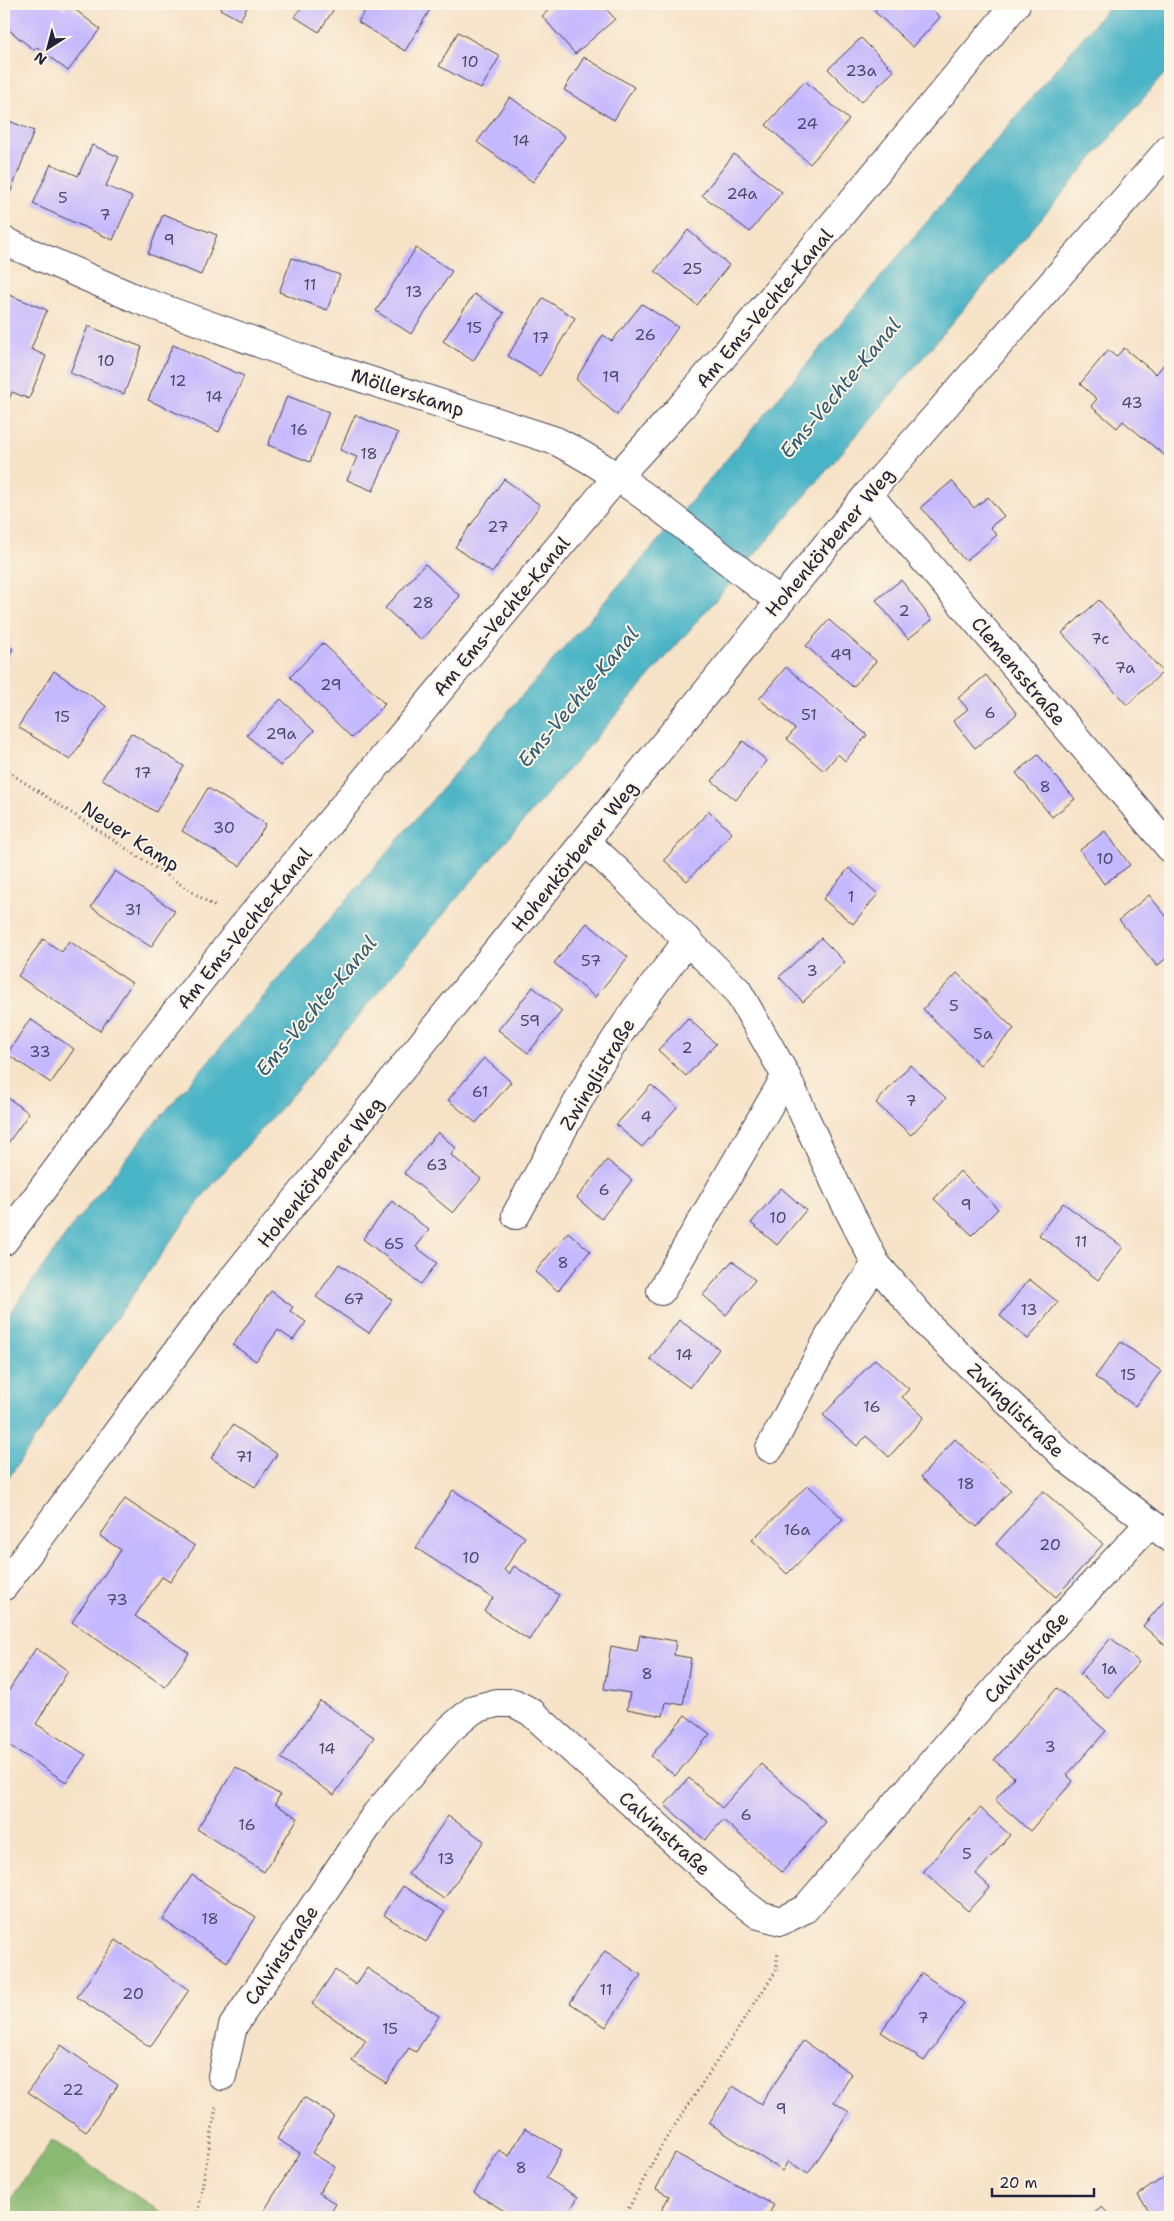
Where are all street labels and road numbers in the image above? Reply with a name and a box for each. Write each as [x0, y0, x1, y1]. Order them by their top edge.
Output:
street label: Am Ems-Vechte-Kanal [690, 223, 839, 393]
street label: Möllerskamp [348, 362, 468, 423]
street label: Hohenkörbener Weg [760, 462, 899, 622]
street label: Am Ems-Vechte-Kanal [427, 531, 576, 701]
street label: Clemensstraße [966, 612, 1072, 731]
street label: Hohenkörbener Weg [506, 776, 643, 937]
street label: Neuer Kamp [77, 795, 185, 877]
street label: Am Ems-Vechte-Kanal [172, 843, 316, 1013]
street label: Zwinglistraße [554, 1014, 641, 1135]
street label: Hohenkörbener Weg [252, 1092, 389, 1253]
street label: Zwinglistraße [962, 1358, 1070, 1463]
street label: Calvinstraße [979, 1606, 1074, 1708]
street label: Calvinstraße [614, 1786, 716, 1881]
street label: Calvinstraße [239, 1901, 324, 2010]

